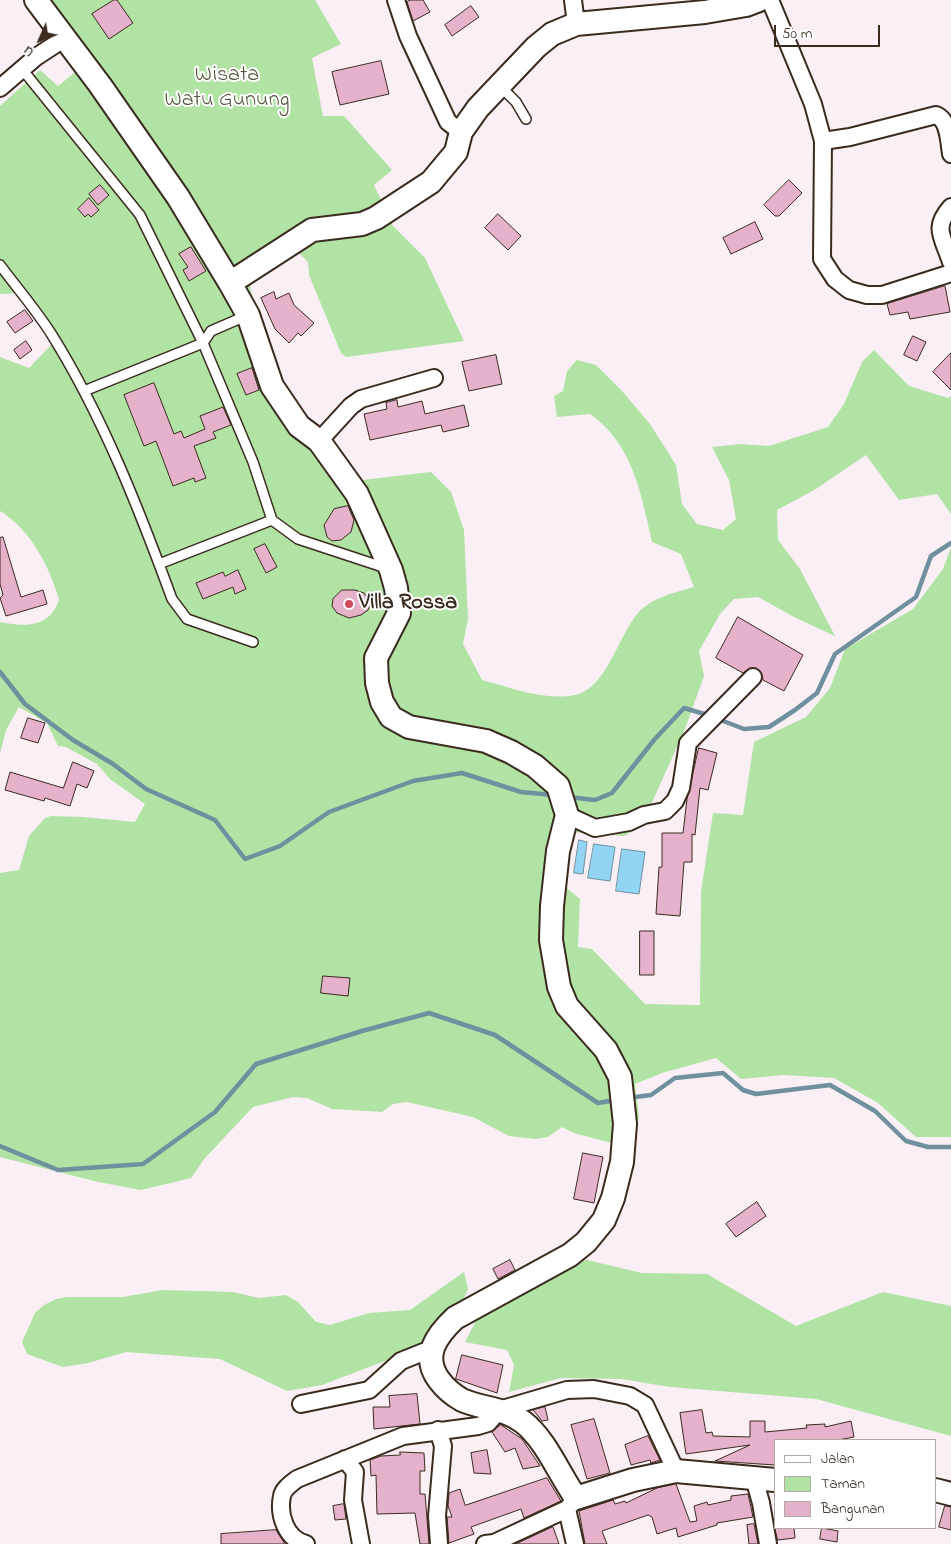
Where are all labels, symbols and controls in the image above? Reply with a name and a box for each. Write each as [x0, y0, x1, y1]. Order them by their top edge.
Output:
north arrow [15, 15, 65, 65]
scale bar [776, 15, 882, 47]
text: 50 m [782, 23, 812, 45]
text: U [18, 40, 39, 61]
park label: Wisata Watu Gunung [165, 63, 289, 114]
place label: Villa Rossa [359, 591, 457, 617]
marker: Villa Rossa [343, 598, 355, 610]
legend [774, 1439, 936, 1529]
text: Jalan [821, 1448, 854, 1470]
text: Taman [821, 1473, 865, 1495]
text: Bangunan [821, 1498, 885, 1520]

